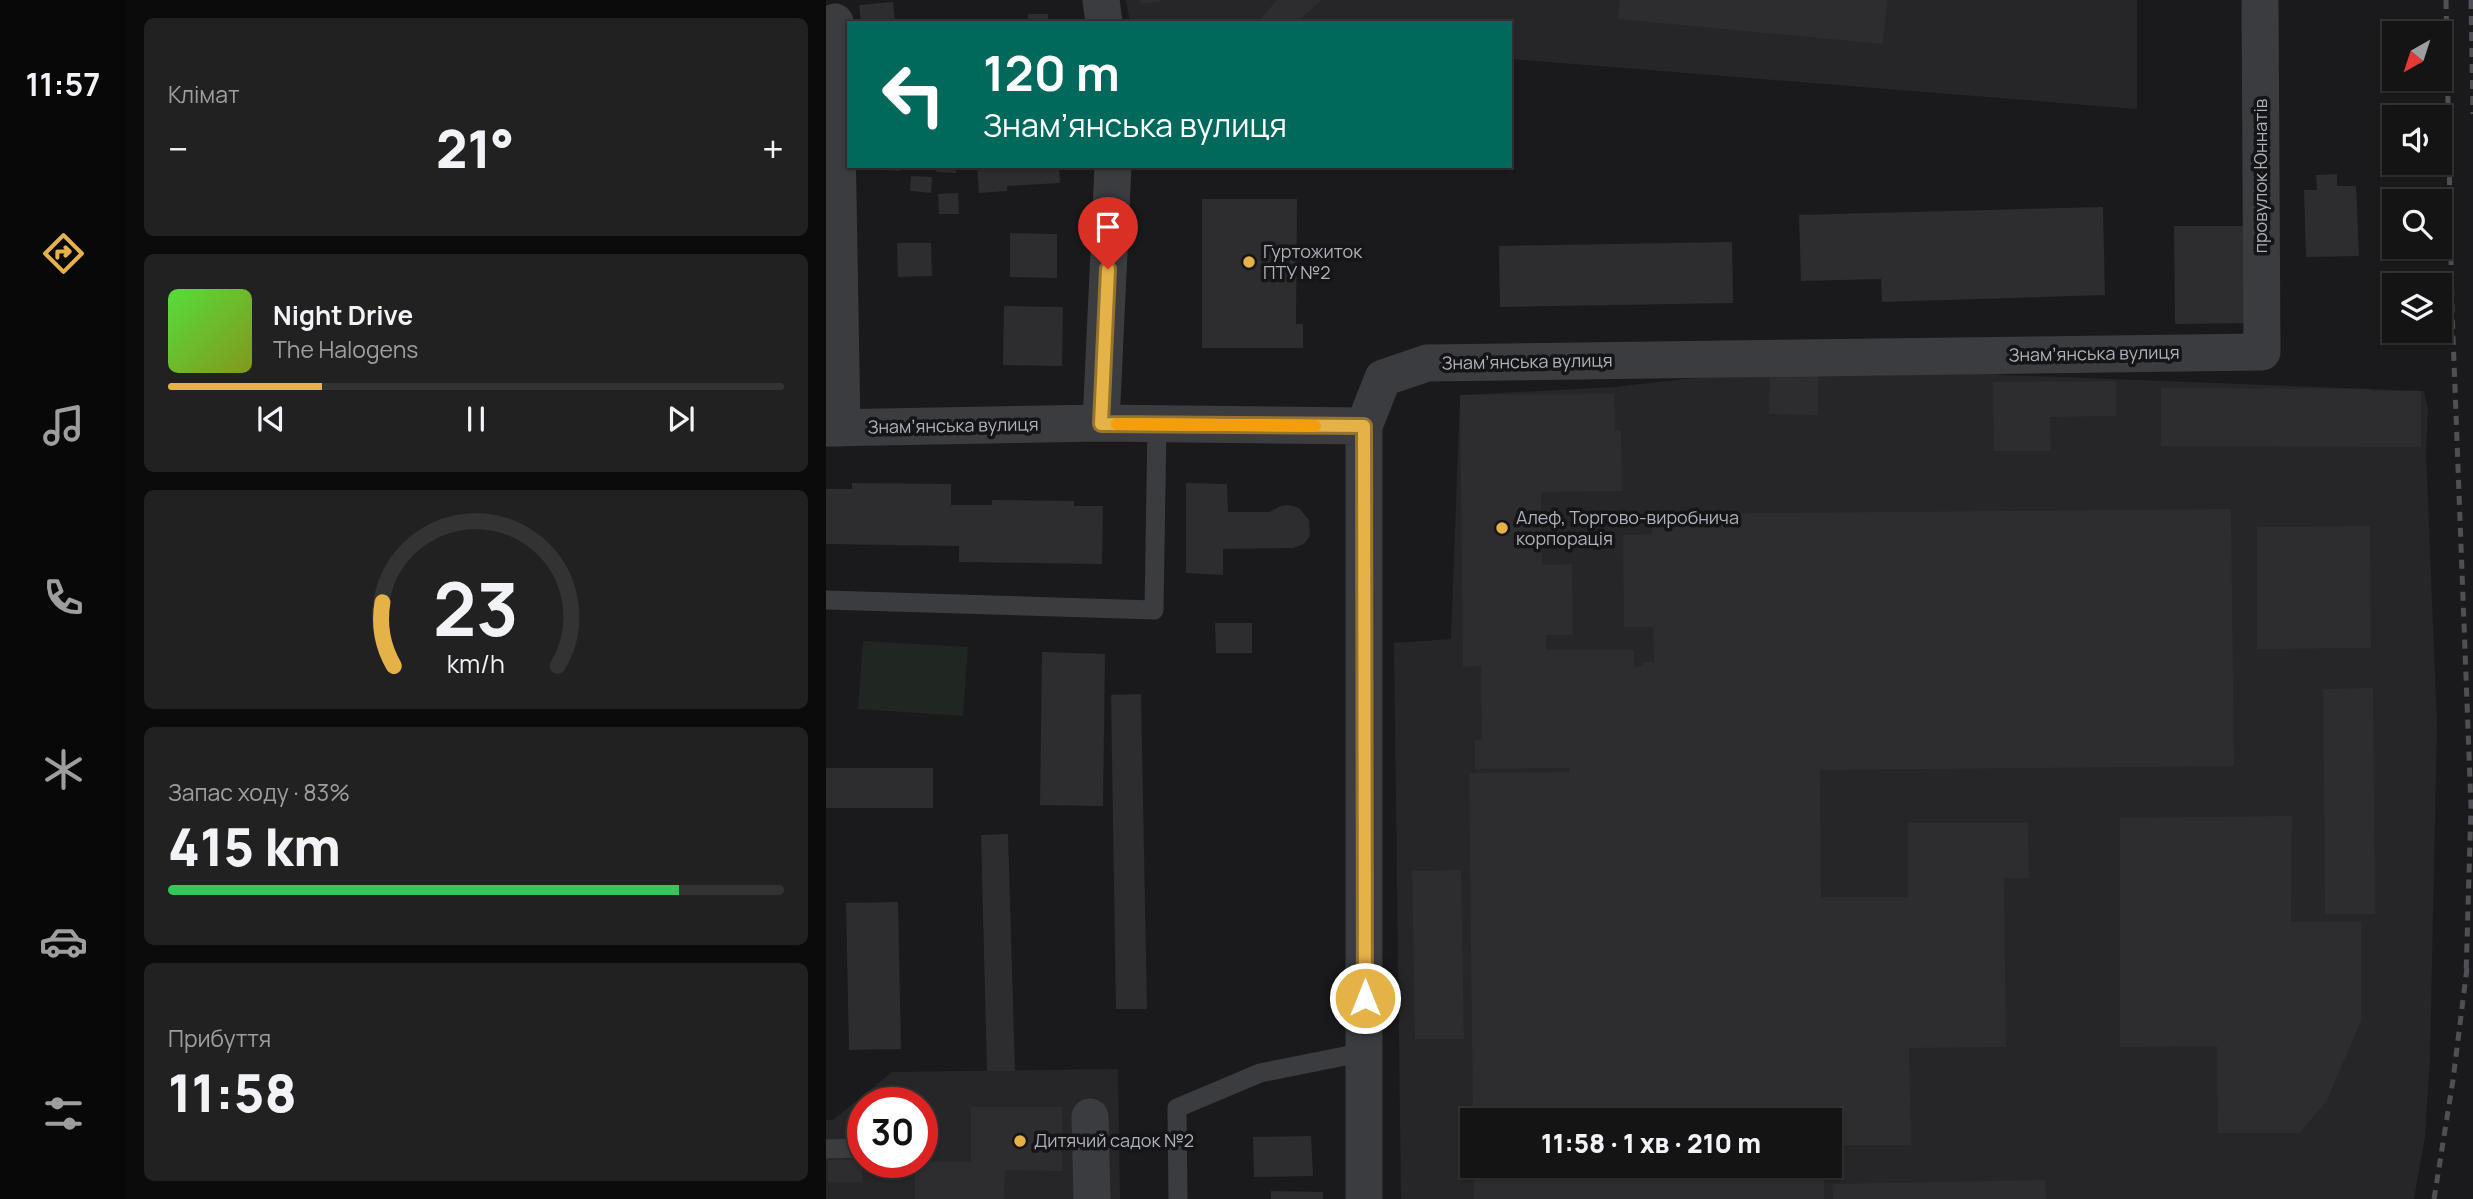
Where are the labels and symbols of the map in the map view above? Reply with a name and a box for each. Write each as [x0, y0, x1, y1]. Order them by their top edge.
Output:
north arrow [2382, 21, 2452, 91]
street label: провулок Юннатів [2248, 98, 2272, 253]
pin [1078, 197, 1138, 269]
place label: Гуртожиток ПТУ №2 [1263, 239, 1363, 284]
marker: Гуртожиток ПТУ №2 [1241, 254, 1257, 270]
street label: Знамʼянська вулиця [2008, 340, 2180, 366]
street label: Знамʼянська вулиця [1441, 348, 1613, 374]
street label: Знамʼянська вулиця [867, 412, 1039, 438]
place label: Алеф, Торгово-виробнича корпорація [1516, 505, 1739, 550]
marker: Алеф, Торгово-виробнича корпорація [1494, 520, 1510, 536]
position arrow [1328, 961, 1402, 1035]
speed limit sign: 30 [847, 1087, 938, 1178]
place label: Дитячий садок №2 [1034, 1128, 1194, 1152]
marker: Дитячий садок №2 [1012, 1133, 1028, 1149]

